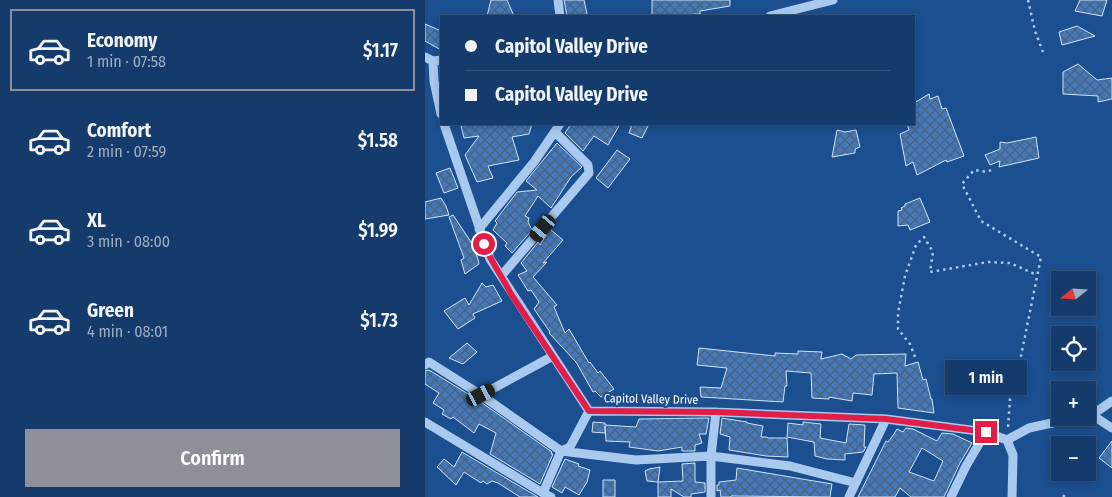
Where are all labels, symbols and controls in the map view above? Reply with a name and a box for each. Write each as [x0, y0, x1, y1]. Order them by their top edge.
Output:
icon: car [27, 28, 72, 73]
text: Economy [87, 29, 157, 52]
text: Capitol Valley Drive [495, 35, 648, 58]
text: $1.17 [363, 39, 398, 62]
text: 1 min · 07:58 [87, 52, 166, 71]
text: Capitol Valley Drive [495, 83, 648, 106]
icon: car [27, 118, 72, 163]
text: Comfort [87, 119, 151, 142]
text: $1.58 [358, 129, 398, 152]
text: 2 min · 07:59 [87, 142, 166, 161]
icon: car [27, 208, 72, 253]
text: XL [87, 209, 106, 232]
car [527, 212, 558, 244]
text: $1.99 [358, 219, 398, 242]
text: 3 min · 08:00 [87, 232, 170, 251]
route start [473, 233, 495, 255]
north arrow [1051, 271, 1096, 316]
map controls [1051, 271, 1096, 481]
icon: car [27, 298, 72, 343]
text: Green [87, 299, 134, 322]
text: $1.73 [360, 309, 398, 332]
text: 4 min · 08:01 [87, 322, 168, 341]
button: locate [1051, 326, 1096, 371]
callout: 1 min [945, 360, 1027, 394]
text: 1 min [969, 368, 1003, 387]
button: + [1051, 381, 1096, 426]
car [464, 382, 497, 408]
street label: Capitol Valley Drive [604, 391, 698, 407]
route end [975, 421, 997, 443]
button: Confirm [25, 429, 400, 487]
button: − [1051, 436, 1096, 481]

